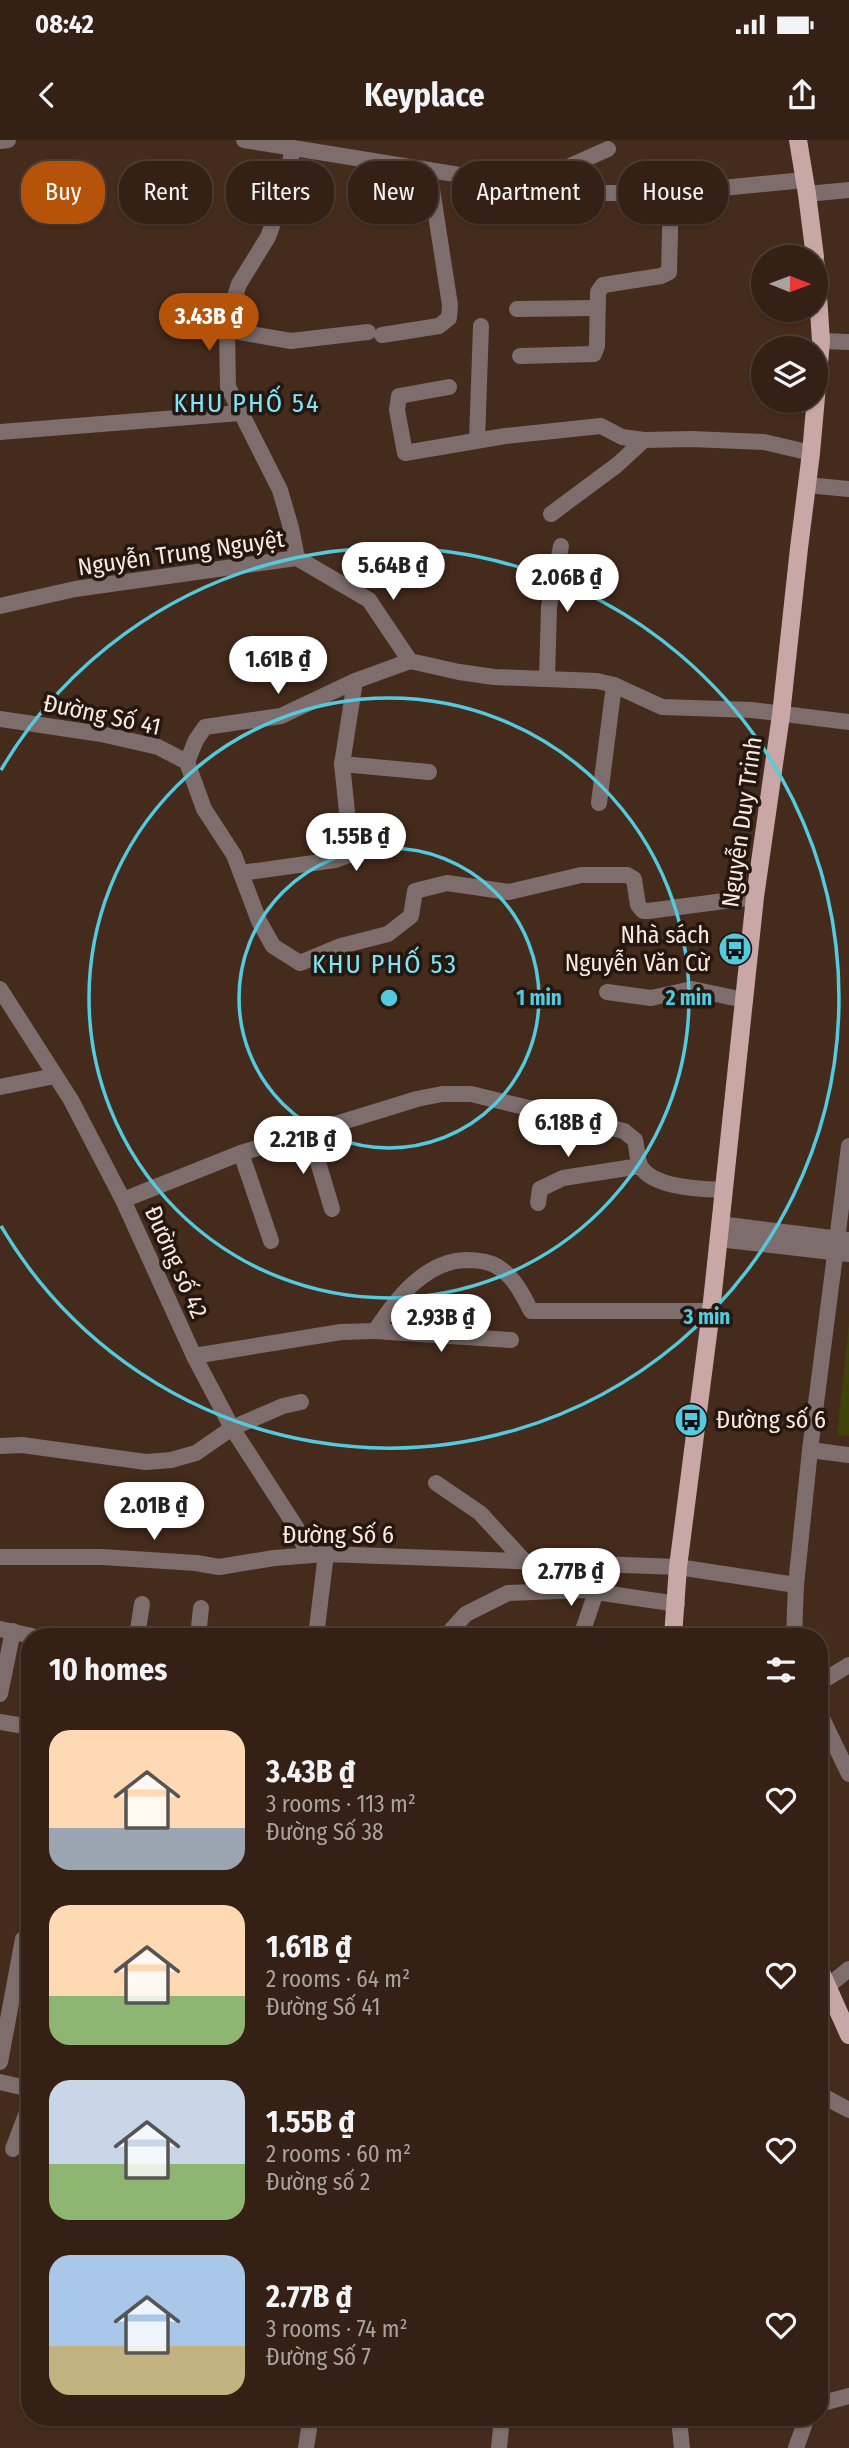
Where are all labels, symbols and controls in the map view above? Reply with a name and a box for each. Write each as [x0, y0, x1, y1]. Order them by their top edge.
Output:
text: 08:42 [35, 9, 94, 40]
icon: back [28, 76, 66, 114]
text: Keyplace [364, 76, 485, 114]
icon: share [783, 76, 821, 114]
chip: Buy [21, 161, 105, 224]
chip: Rent [119, 161, 212, 224]
chip: Filters [226, 161, 334, 224]
chip: New [348, 161, 438, 224]
chip: Apartment [452, 161, 604, 224]
chip: House [618, 161, 728, 224]
north arrow [751, 245, 828, 322]
map controls [751, 245, 828, 413]
pin: 3.43B ₫ [144, 294, 274, 353]
text: 3.43B ₫ [175, 302, 243, 330]
button: layers [751, 336, 828, 413]
district label: KHU PHỐ 54 [173, 385, 321, 419]
street label: Nguyễn Trung Nguyệt [76, 525, 286, 581]
pin: 5.64B ₫ [328, 542, 458, 602]
text: 5.64B ₫ [358, 551, 428, 579]
pin: 2.06B ₫ [502, 554, 632, 614]
text: 2.06B ₫ [532, 563, 602, 591]
pin: 1.61B ₫ [213, 636, 343, 696]
text: 1.61B ₫ [245, 645, 311, 673]
street label: Đường Số 41 [41, 689, 163, 741]
street label: Nguyễn Duy Trinh [716, 735, 768, 909]
pin: 1.55B ₫ [291, 814, 421, 873]
text: 1.55B ₫ [322, 822, 390, 850]
place label: Nhà sách Nguyễn Văn Cừ [565, 921, 711, 977]
bus stop icon: Nhà sách Nguyễn Văn Cừ [716, 930, 754, 968]
district label: KHU PHỐ 53 [312, 946, 458, 980]
text: 1 min [516, 985, 562, 1011]
text: 2 min [665, 985, 712, 1011]
centre of rings [377, 986, 401, 1010]
pin: 6.18B ₫ [503, 1100, 633, 1159]
text: 6.18B ₫ [534, 1108, 602, 1136]
pin: 2.21B ₫ [238, 1116, 368, 1176]
text: 2.21B ₫ [270, 1125, 336, 1153]
street label: Đường số 42 [139, 1202, 213, 1322]
pin: 2.93B ₫ [376, 1294, 506, 1354]
text: 2.93B ₫ [407, 1303, 475, 1331]
text: 3 min [683, 1304, 730, 1330]
bus stop icon: Đường số 6 [672, 1401, 710, 1439]
place label: Đường số 6 [716, 1406, 826, 1434]
pin: 2.01B ₫ [89, 1482, 219, 1542]
text: 2.01B ₫ [120, 1491, 188, 1519]
street label: Đường Số 6 [282, 1521, 394, 1549]
pin: 2.77B ₫ [506, 1548, 636, 1608]
text: 2.77B ₫ [538, 1557, 604, 1585]
icon: filters [762, 1651, 800, 1689]
text: 10 homes [49, 1652, 167, 1688]
text: 3.43B ₫ [266, 1754, 355, 1790]
icon: home [105, 1758, 189, 1842]
icon: heart [762, 1781, 800, 1819]
text: 3 rooms · 113 m² [266, 1790, 416, 1818]
text: Đường Số 38 [266, 1818, 383, 1846]
text: 1.61B ₫ [266, 1929, 352, 1965]
icon: home [105, 1933, 189, 2017]
icon: heart [762, 1956, 800, 1994]
text: 2 rooms · 64 m² [266, 1965, 410, 1993]
text: Đường Số 41 [266, 1993, 380, 2021]
text: 1.55B ₫ [266, 2104, 355, 2140]
icon: home [105, 2108, 189, 2192]
icon: heart [762, 2131, 800, 2169]
text: 2 rooms · 60 m² [266, 2140, 411, 2168]
text: Đường số 2 [266, 2168, 370, 2196]
text: 2.77B ₫ [266, 2279, 352, 2315]
icon: home [105, 2283, 189, 2367]
icon: heart [762, 2306, 800, 2344]
text: 3 rooms · 74 m² [266, 2315, 408, 2343]
text: Đường Số 7 [266, 2343, 371, 2371]

